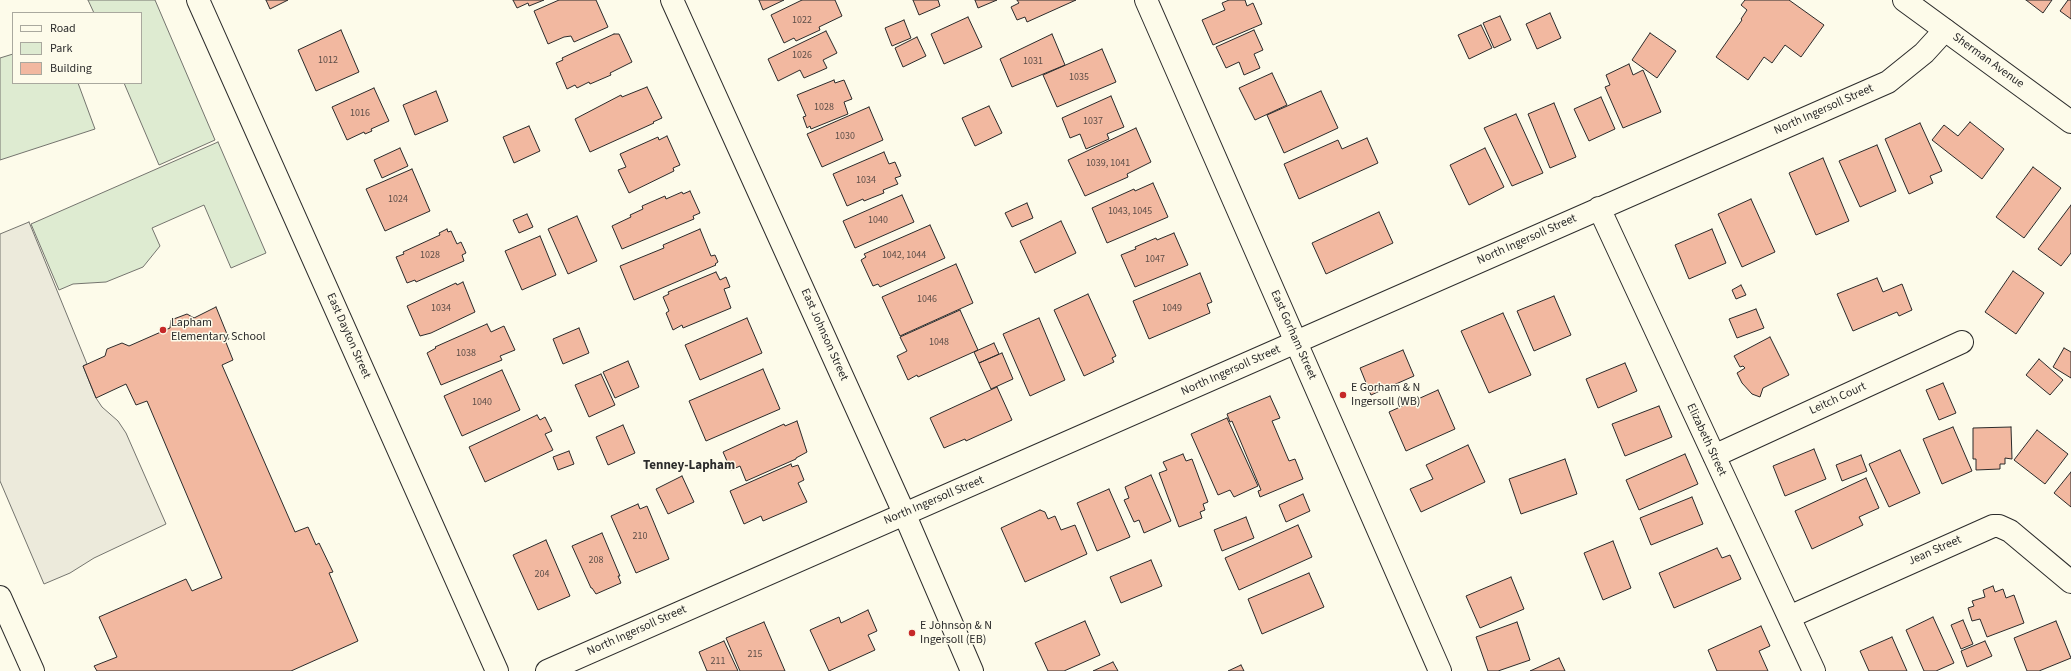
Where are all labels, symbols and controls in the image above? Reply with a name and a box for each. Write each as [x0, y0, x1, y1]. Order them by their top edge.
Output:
legend [12, 12, 142, 84]
house number: 1022 [792, 15, 812, 27]
text: Road [50, 20, 76, 37]
street label: Sherman Avenue [1949, 30, 2027, 92]
text: Park [50, 40, 72, 57]
house number: 1026 [792, 50, 812, 62]
house number: 1012 [318, 55, 338, 67]
house number: 1031 [1023, 56, 1043, 68]
text: Building [50, 60, 92, 77]
house number: 1035 [1069, 72, 1089, 84]
street label: North Ingersoll Street [1772, 82, 1876, 138]
house number: 1028 [814, 102, 834, 114]
house number: 1016 [350, 108, 370, 120]
house number: 1037 [1083, 116, 1103, 128]
house number: 1030 [835, 131, 855, 143]
house number: 1039, 1041 [1086, 158, 1130, 170]
house number: 1034 [856, 175, 876, 187]
house number: 1024 [388, 194, 408, 206]
house number: 1043, 1045 [1108, 206, 1152, 218]
street label: North Ingersoll Street [1475, 212, 1579, 268]
house number: 1040 [868, 215, 888, 227]
house number: 1028 [420, 250, 440, 262]
house number: 1042, 1044 [882, 250, 926, 262]
house number: 1047 [1145, 254, 1165, 266]
street label: East Johnson Street [797, 287, 851, 383]
street label: East Gorham Street [1267, 288, 1319, 382]
street label: East Dayton Street [323, 291, 373, 381]
house number: 1046 [917, 294, 937, 306]
house number: 1034 [431, 303, 451, 315]
house number: 1049 [1162, 303, 1182, 315]
place label: Lapham Elementary School [171, 316, 266, 344]
marker: Lapham Elementary School [158, 325, 168, 335]
house number: 1048 [929, 337, 949, 349]
street label: North Ingersoll Street [1179, 343, 1283, 399]
house number: 1038 [456, 348, 476, 360]
street label: Leitch Court [1807, 380, 1869, 418]
place label: E Gorham & N Ingersoll (WB) [1351, 381, 1420, 409]
marker: E Gorham & N Ingersoll (WB) [1338, 390, 1348, 400]
house number: 1040 [472, 397, 492, 409]
street label: Elizabeth Street [1683, 401, 1729, 479]
district label: Tenney-Lapham [643, 458, 735, 474]
street label: North Ingersoll Street [882, 473, 986, 529]
house number: 210 [633, 531, 647, 543]
street label: Jean Street [1906, 533, 1964, 569]
house number: 208 [589, 555, 603, 567]
house number: 204 [535, 569, 549, 581]
street label: North Ingersoll Street [585, 603, 689, 659]
place label: E Johnson & N Ingersoll (EB) [920, 619, 992, 647]
marker: E Johnson & N Ingersoll (EB) [907, 628, 917, 638]
house number: 215 [748, 649, 762, 661]
house number: 211 [711, 656, 725, 668]

